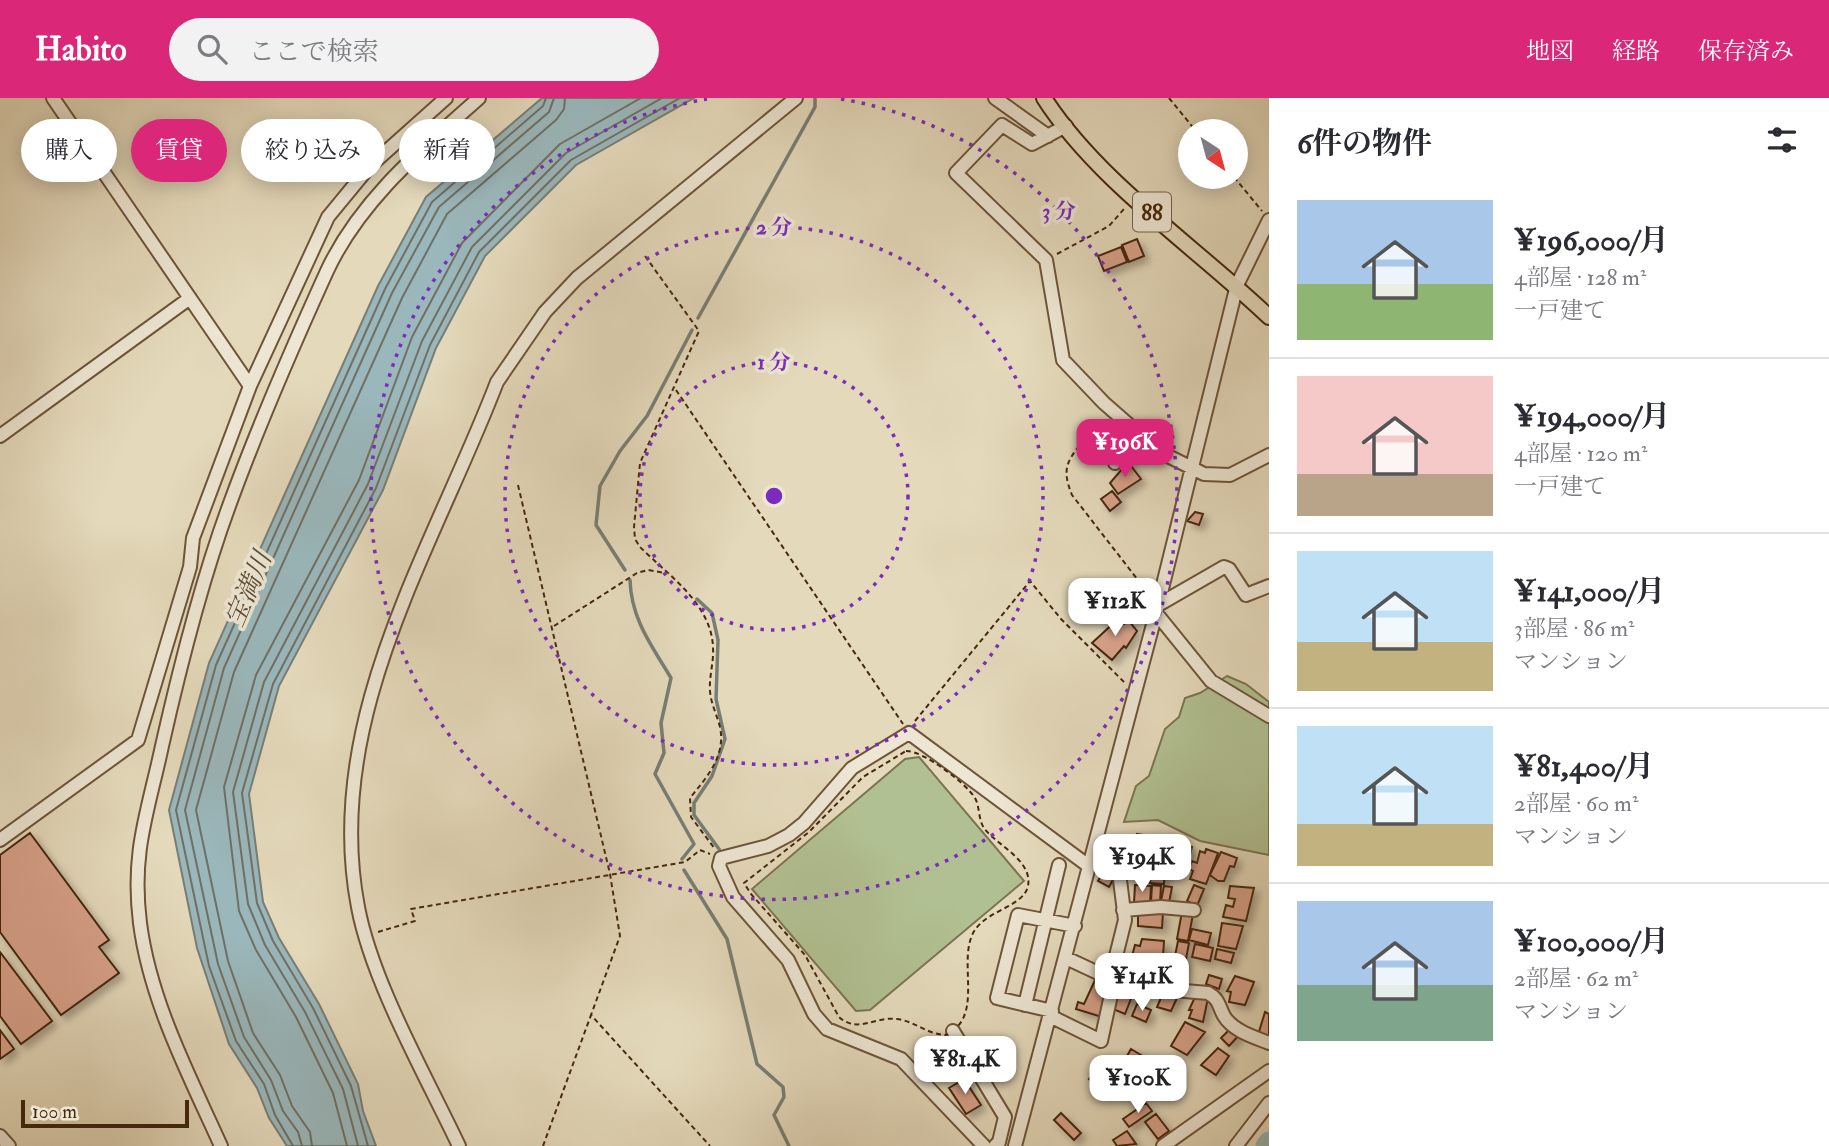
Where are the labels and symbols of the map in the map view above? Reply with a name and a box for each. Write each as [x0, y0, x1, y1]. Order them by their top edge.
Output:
north arrow [1178, 119, 1248, 189]
road number: 88 [1133, 192, 1171, 232]
text: 3 分 [1042, 198, 1076, 225]
text: 2 分 [756, 214, 792, 241]
text: 1 分 [758, 349, 790, 376]
pin: ¥196K [1076, 420, 1174, 479]
centre of rings [762, 484, 786, 508]
water label: 宝満川 [219, 544, 280, 632]
pin: ¥112K [1066, 578, 1164, 638]
pin: ¥194K [1093, 834, 1191, 894]
pin: ¥141K [1093, 954, 1191, 1013]
pin: ¥81.4K [908, 1037, 1022, 1096]
pin: ¥100K [1089, 1056, 1187, 1115]
scale bar [21, 1097, 189, 1129]

